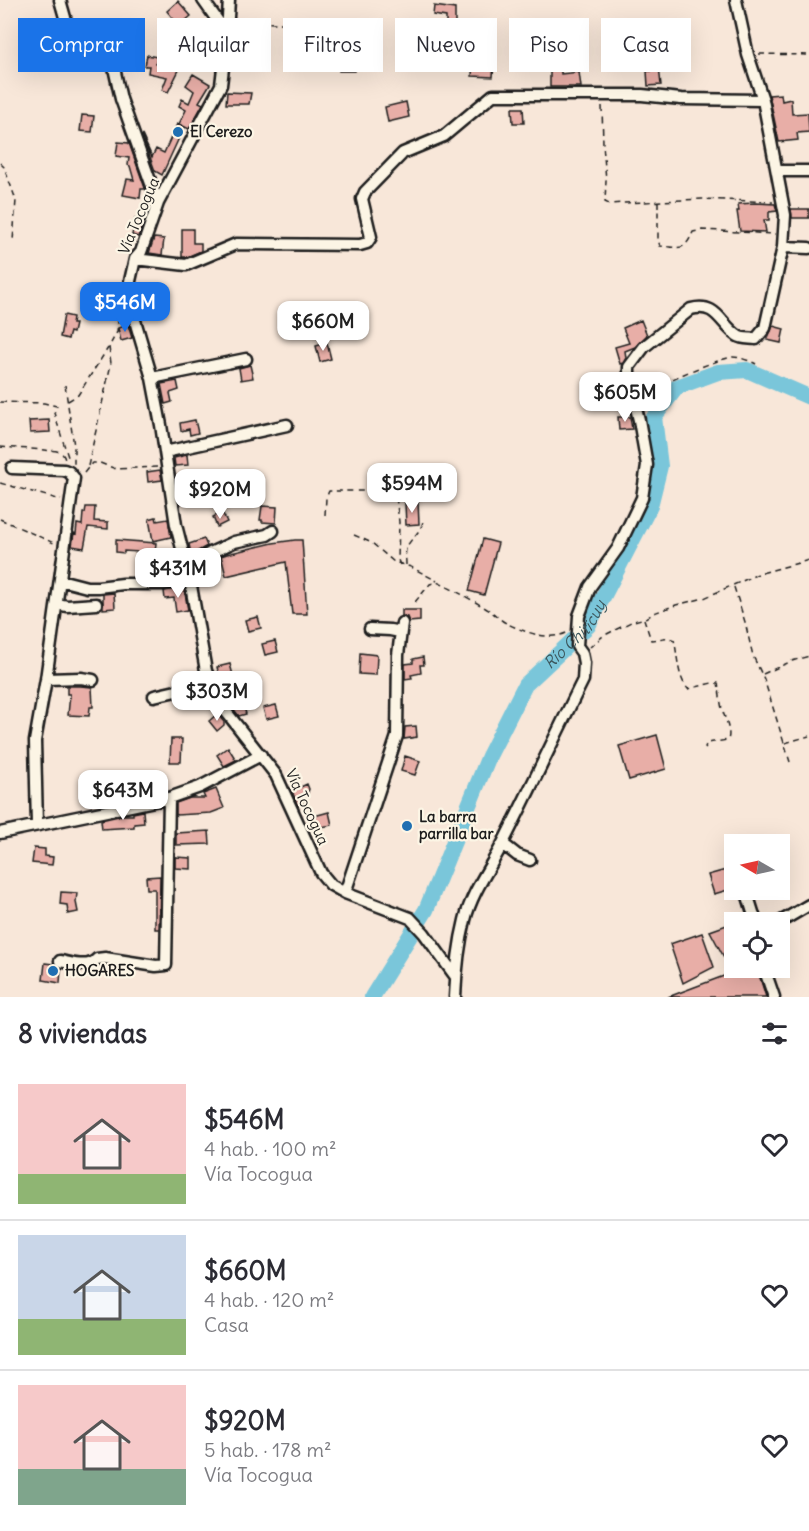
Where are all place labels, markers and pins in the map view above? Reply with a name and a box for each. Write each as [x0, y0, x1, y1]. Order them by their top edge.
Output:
place label: El Cerezo [190, 122, 253, 141]
marker: El Cerezo [171, 125, 185, 139]
pin: $546M [83, 282, 167, 333]
pin: $660M [281, 301, 365, 352]
pin: $605M [583, 372, 667, 423]
pin: $594M [370, 463, 454, 514]
pin: $920M [178, 469, 262, 520]
pin: $431M [136, 548, 220, 599]
pin: $303M [175, 671, 259, 722]
pin: $643M [81, 770, 165, 821]
place label: La barra parrilla bar [419, 807, 494, 844]
marker: La barra parrilla bar [400, 819, 414, 833]
place label: HOGARES [65, 961, 134, 980]
marker: HOGARES [46, 964, 60, 978]

